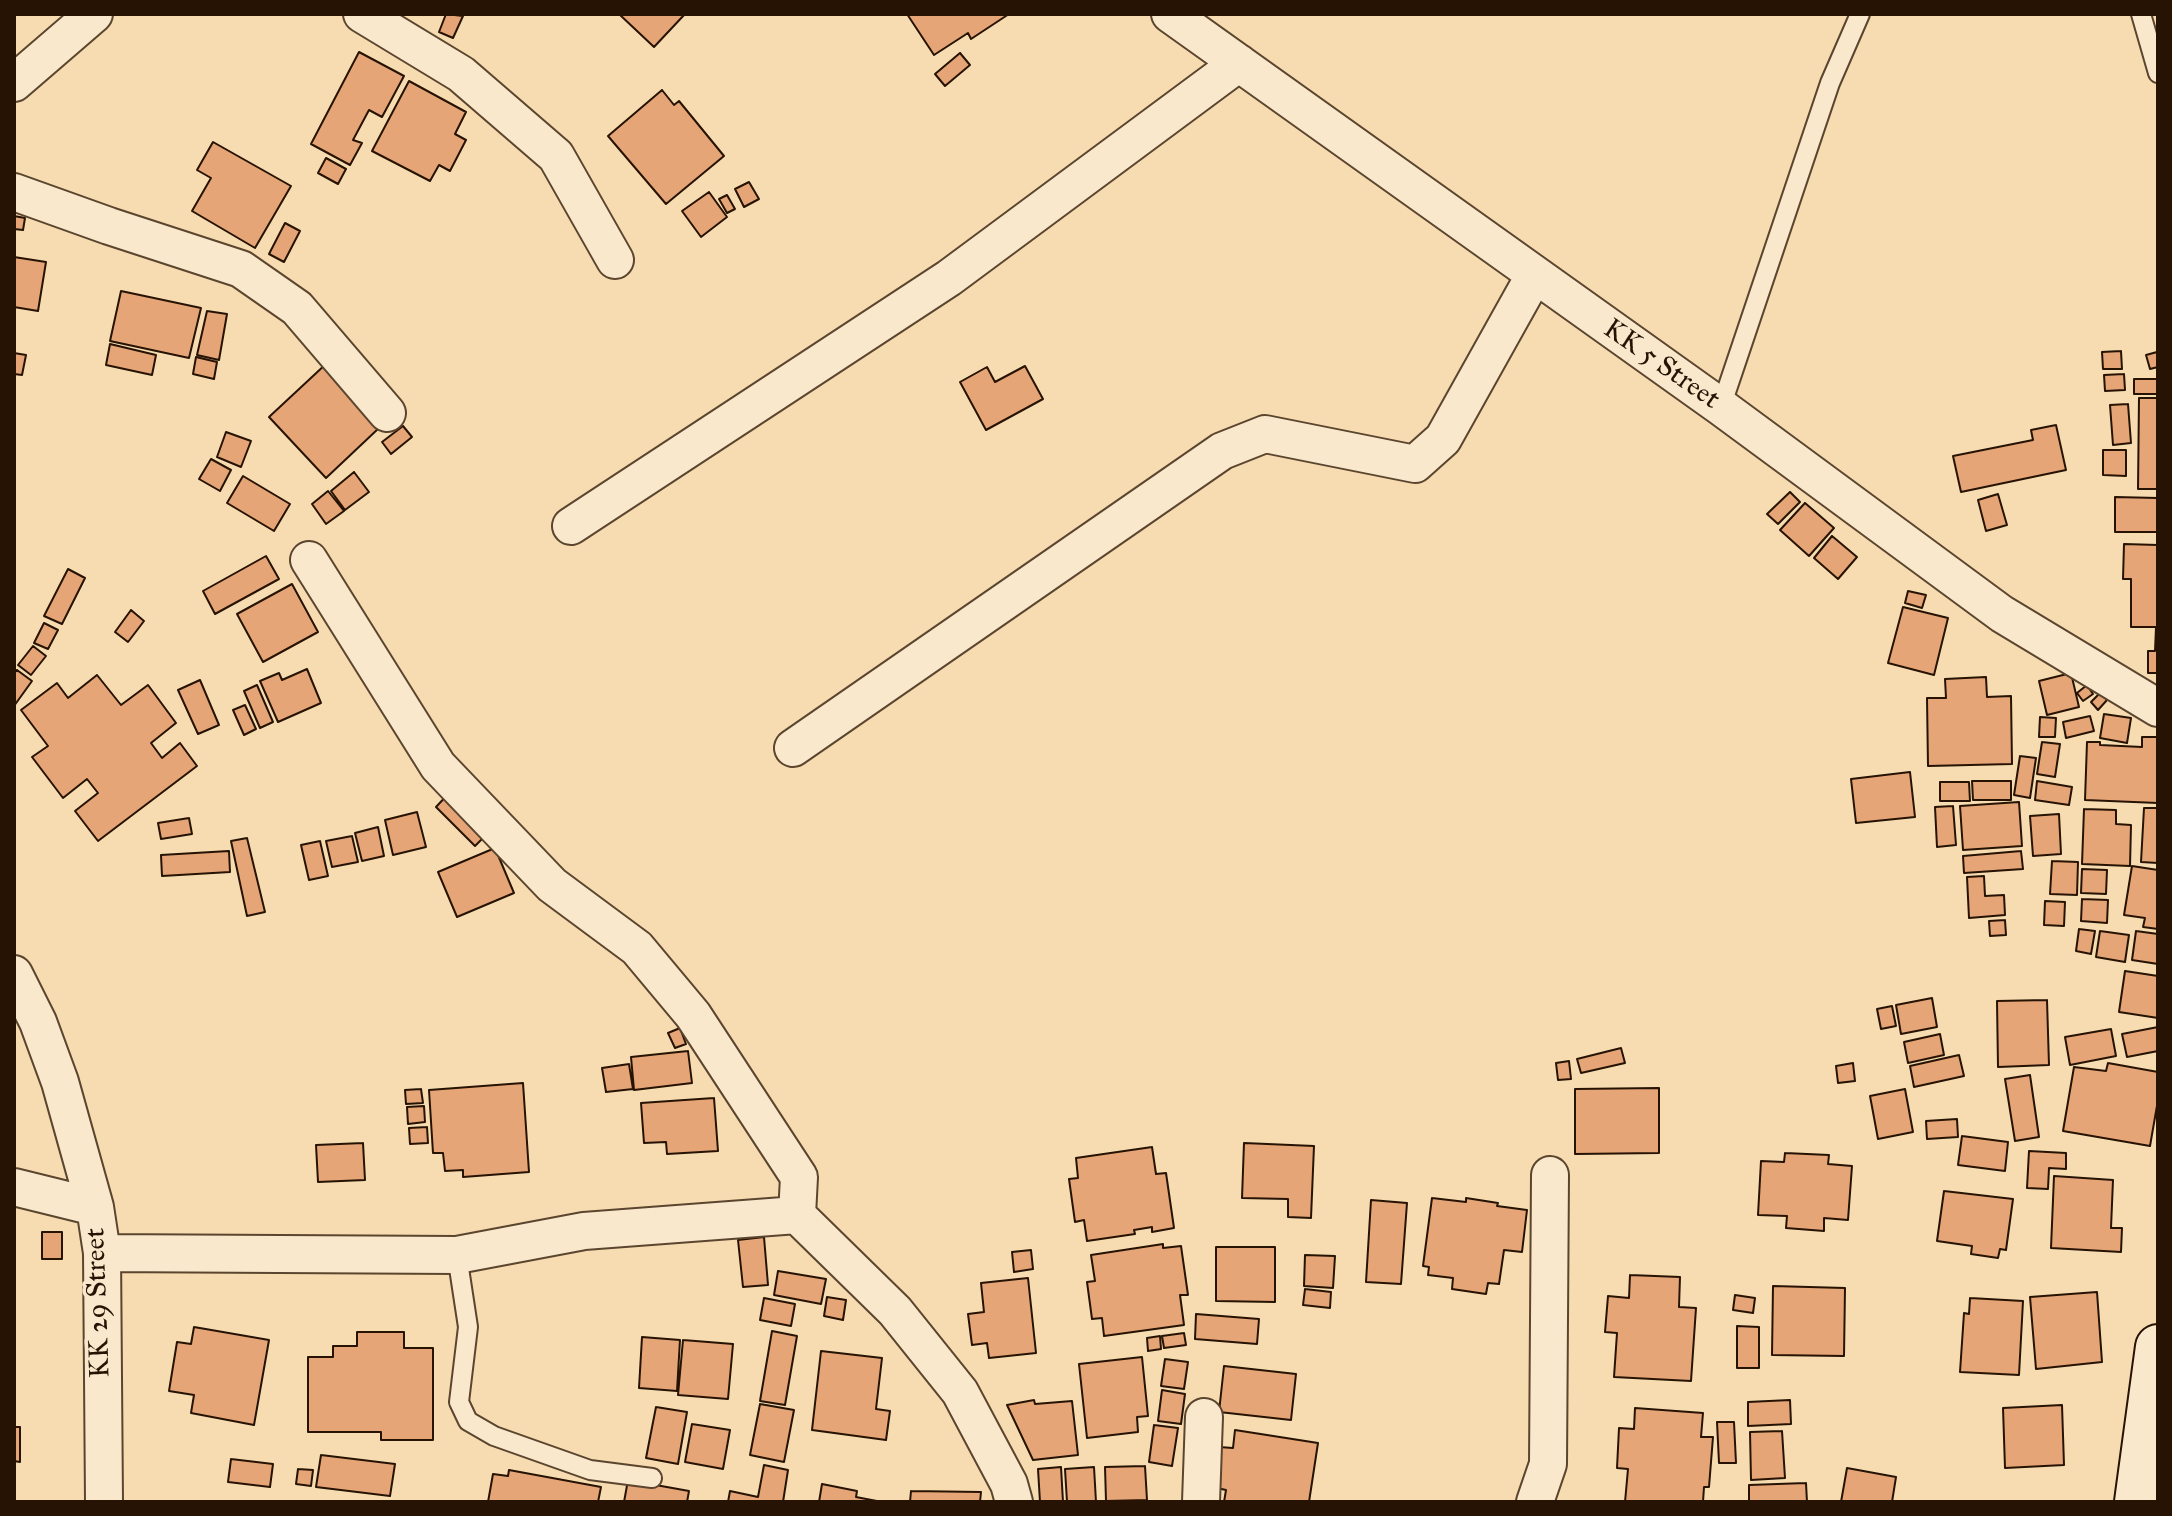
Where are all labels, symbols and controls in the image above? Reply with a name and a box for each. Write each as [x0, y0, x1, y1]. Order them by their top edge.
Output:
street label: KK 5 Street [1596, 313, 1726, 417]
street label: KK 29 Street [80, 1227, 118, 1379]

